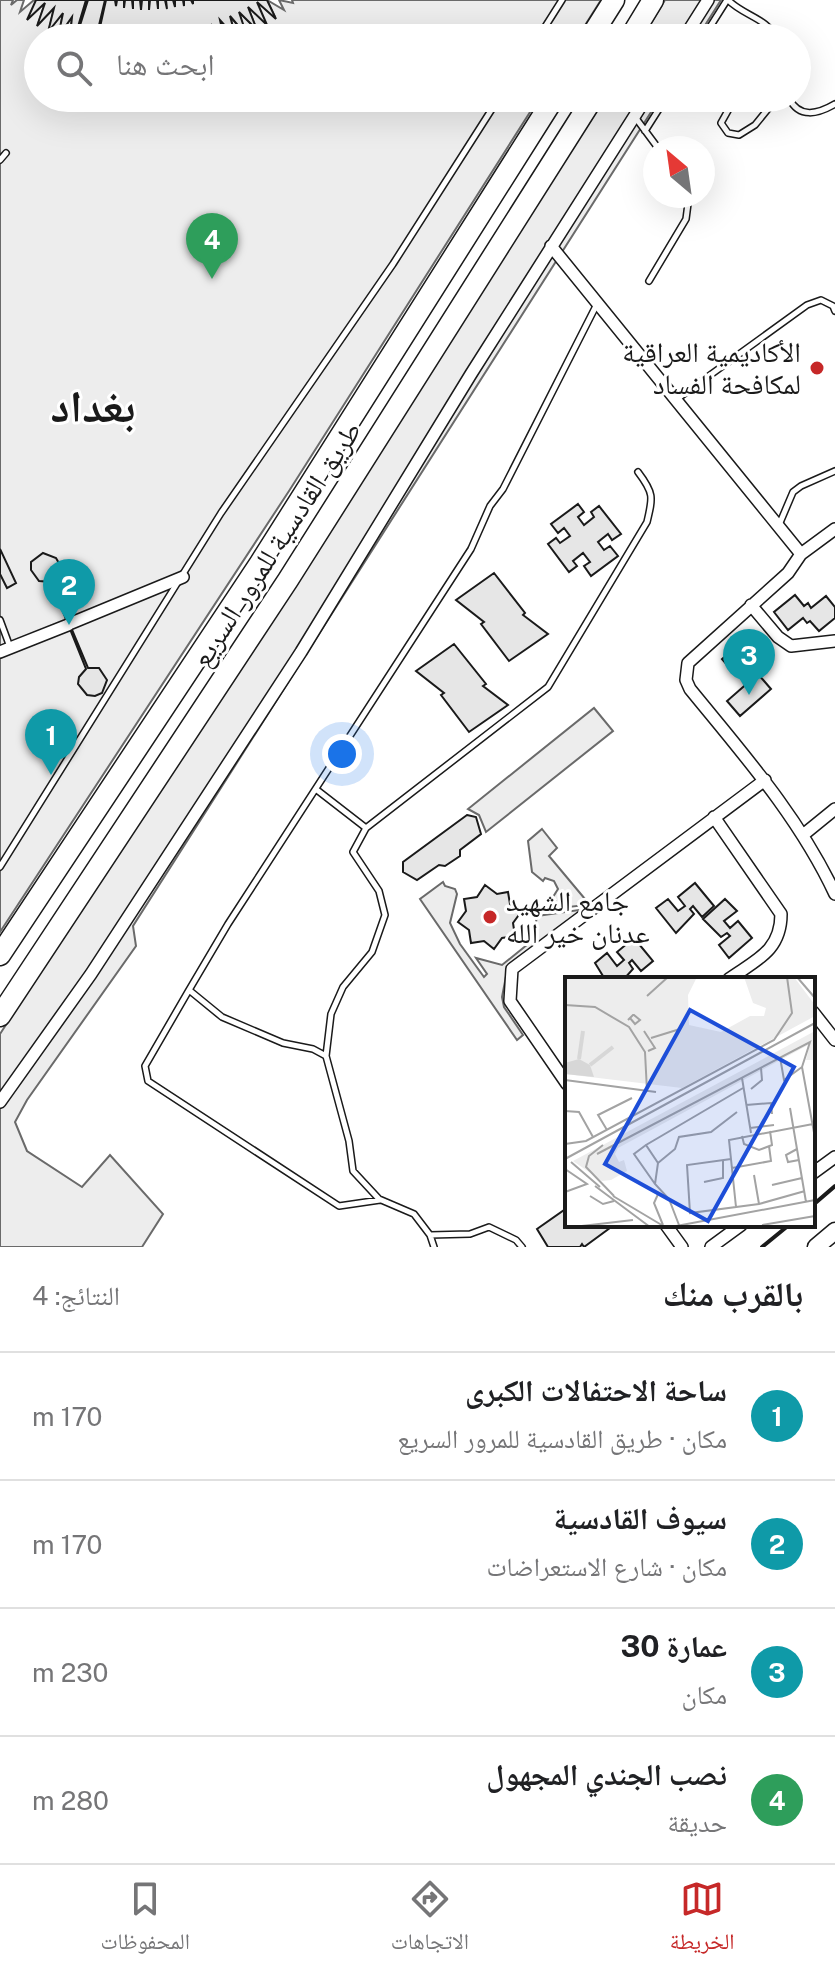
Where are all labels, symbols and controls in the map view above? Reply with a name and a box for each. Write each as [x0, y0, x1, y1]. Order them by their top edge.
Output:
search box [24, 24, 811, 112]
icon: search [52, 46, 96, 90]
text: ابحث هنا [116, 46, 215, 82]
north arrow [643, 136, 715, 208]
pin: 4 [186, 213, 238, 279]
place label: الأكاديمية العراقية لمكافحة الفساد [622, 335, 801, 400]
marker: الأكاديمية العراقية لمكافحة الفساد [808, 359, 826, 377]
district label: بغداد [51, 380, 135, 433]
street label: طريق القادسية للمرور السريع [184, 415, 369, 674]
pin: 2 [43, 559, 95, 625]
pin: 3 [723, 629, 775, 695]
pin: 1 [25, 709, 77, 775]
your location [322, 734, 362, 774]
place label: جامع الشهيد عدنان خير الله [506, 884, 650, 950]
marker: جامع الشهيد عدنان خير الله [481, 908, 499, 926]
inset map [565, 977, 815, 1227]
text: بالقرب منك [663, 1274, 803, 1314]
text: النتائج: 4 [32, 1280, 120, 1311]
text: ساحة الاحتفالات الكبرى [465, 1372, 727, 1408]
text: 170 m [32, 1401, 102, 1432]
text: 1 [771, 1401, 783, 1432]
text: مكان · طريق القادسية للمرور السريع [397, 1423, 727, 1454]
text: سيوف القادسية [553, 1500, 727, 1536]
text: 170 m [32, 1529, 102, 1560]
text: 2 [769, 1529, 785, 1560]
text: مكان · شارع الاستعراضات [487, 1551, 727, 1582]
text: عمارة 30 [620, 1628, 727, 1664]
text: 230 m [32, 1657, 108, 1688]
text: 3 [768, 1657, 786, 1688]
text: مكان [681, 1679, 727, 1710]
text: نصب الجندي المجهول [486, 1756, 727, 1792]
text: 280 m [32, 1785, 109, 1816]
text: 4 [768, 1785, 786, 1816]
text: حديقة [667, 1807, 727, 1838]
tab: المحفوظات [100, 1877, 190, 1963]
tab: الاتجاهات [391, 1877, 469, 1963]
tab: الخريطة [670, 1877, 735, 1963]

